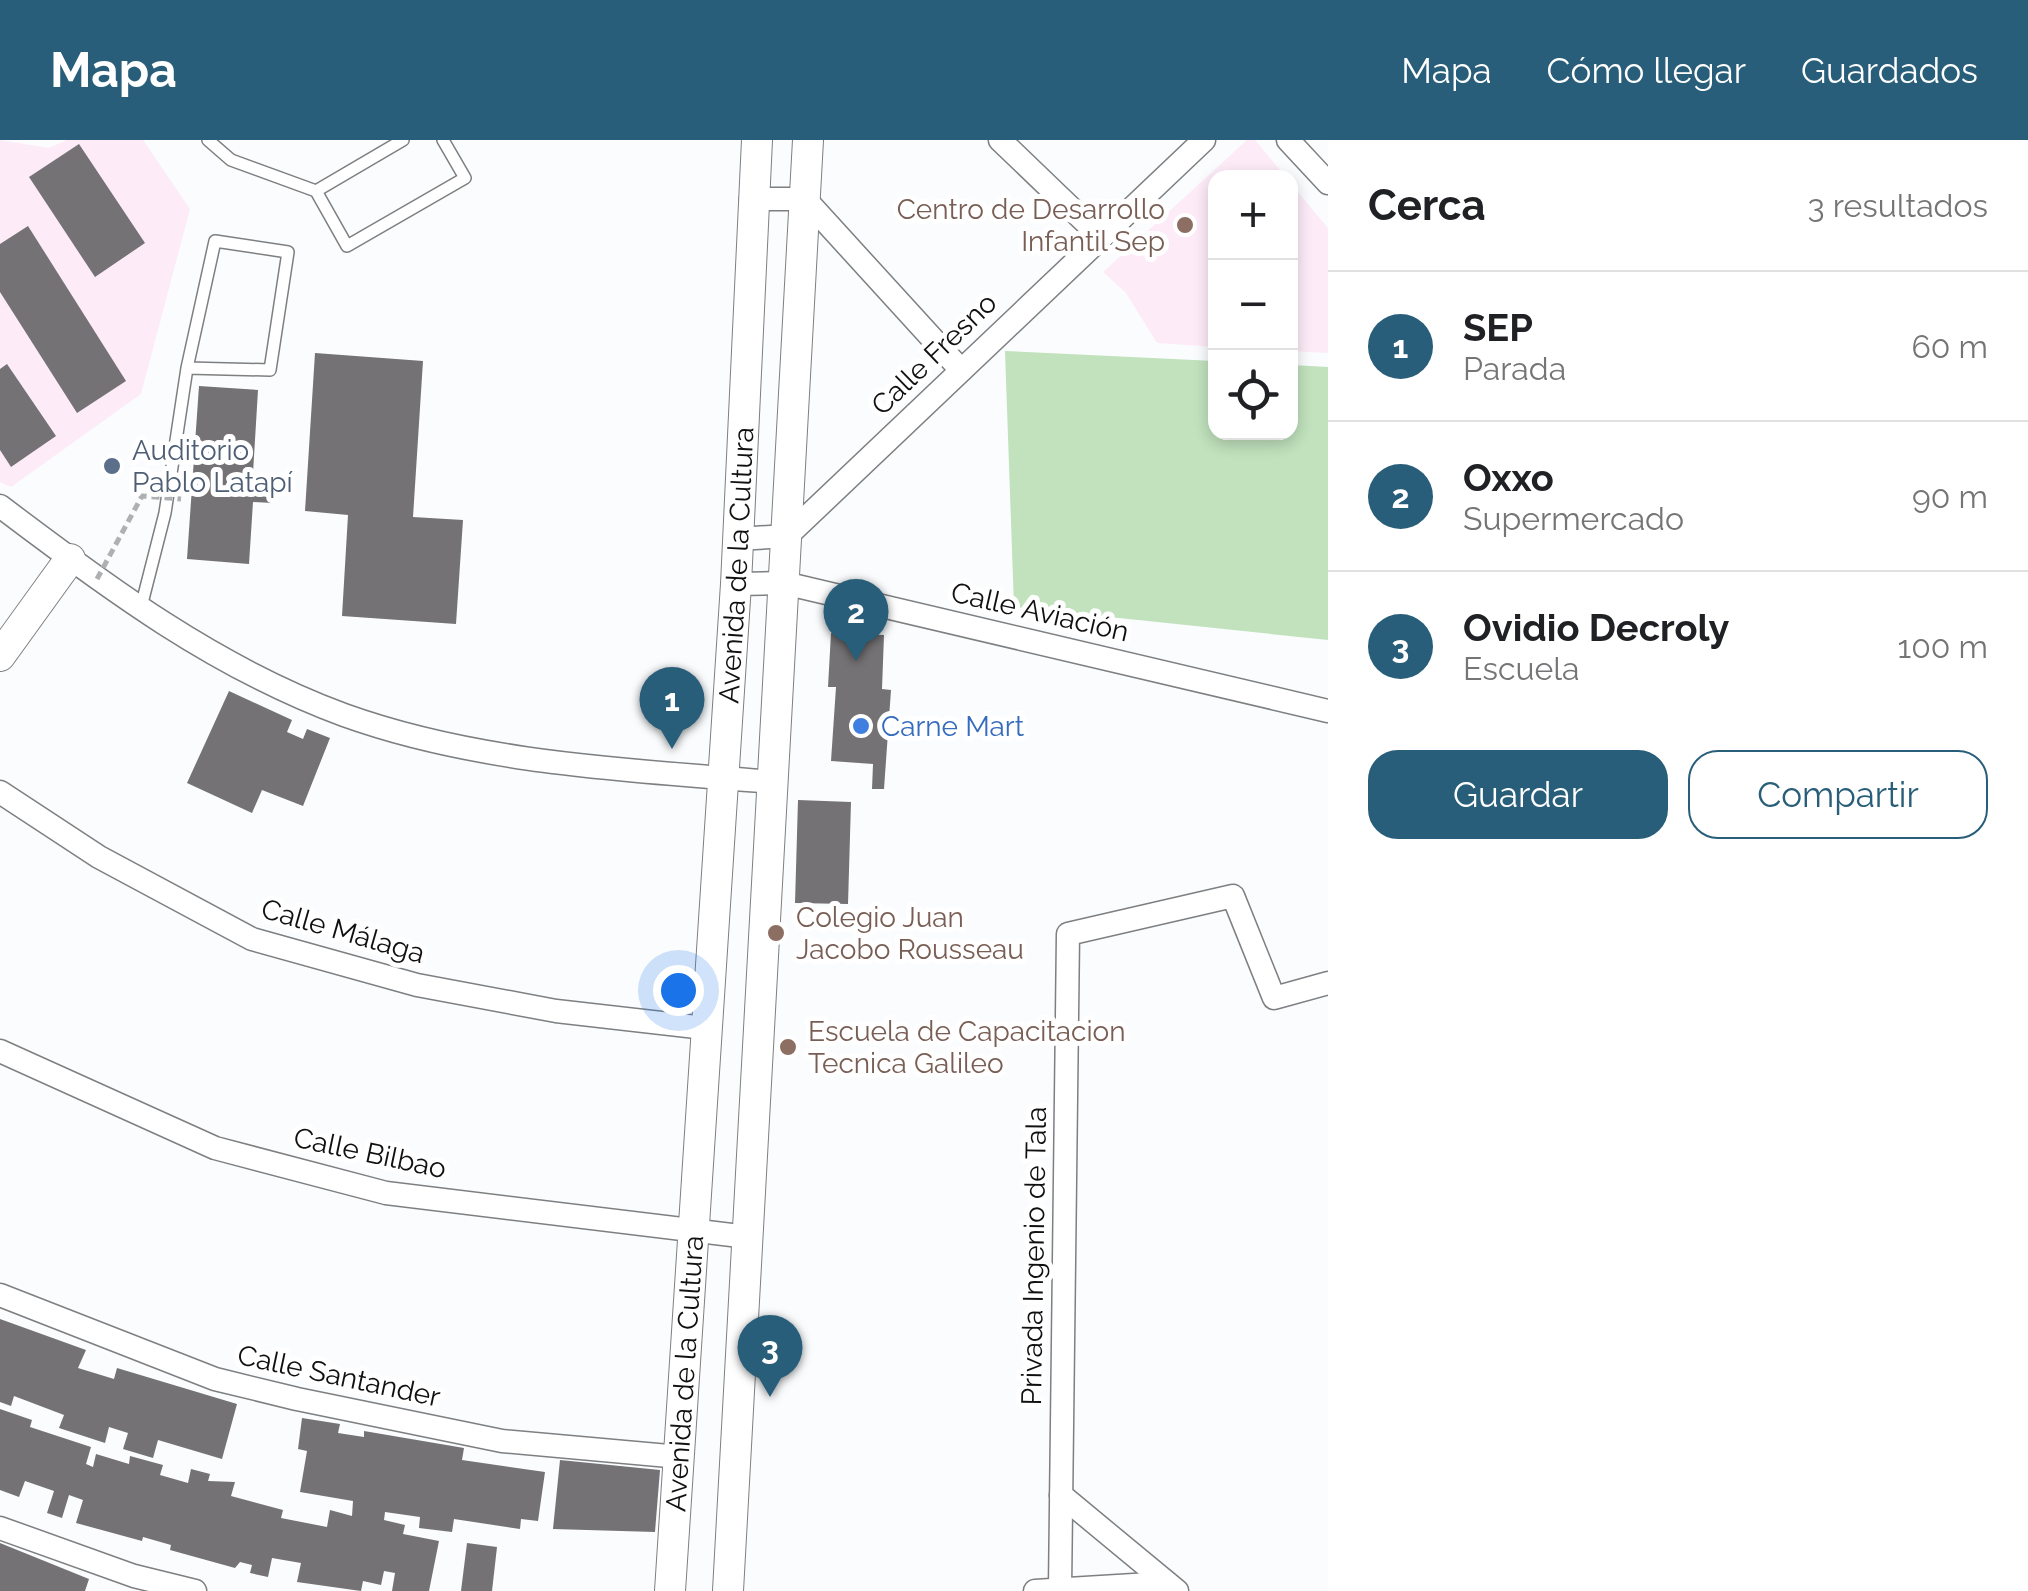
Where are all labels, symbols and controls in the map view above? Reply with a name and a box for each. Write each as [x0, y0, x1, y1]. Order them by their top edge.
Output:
text: Mapa [50, 42, 177, 98]
text: Mapa [1401, 50, 1492, 91]
text: Cómo llegar [1547, 50, 1746, 91]
text: Guardados [1801, 50, 1978, 91]
map controls [1208, 170, 1298, 440]
button: + [1208, 170, 1298, 260]
text: Cerca [1368, 181, 1486, 230]
text: 3 resultados [1808, 187, 1988, 224]
place label: Centro de Desarrollo Infantil Sep [897, 193, 1165, 258]
marker: Centro de Desarrollo Infantil Sep [1174, 214, 1196, 236]
button: − [1208, 260, 1298, 350]
street label: Calle Fresno [865, 286, 1003, 422]
text: SEP [1463, 305, 1533, 350]
text: 1 [1393, 328, 1408, 365]
text: 60 m [1912, 328, 1988, 365]
button: locate [1208, 350, 1298, 440]
text: Parada [1463, 350, 1566, 387]
street label: Avenida de la Cultura [712, 426, 760, 704]
place label: Auditorio Pablo Latapí [132, 434, 294, 499]
marker: Auditorio Pablo Latapí [101, 455, 123, 477]
text: Oxxo [1463, 455, 1554, 500]
text: 2 [1391, 478, 1410, 515]
text: 90 m [1912, 478, 1988, 515]
text: Supermercado [1463, 500, 1684, 537]
street label: Calle Aviación [948, 576, 1132, 648]
pin: 2 [824, 578, 888, 661]
text: Ovidio Decroly [1463, 605, 1730, 650]
text: 3 [1392, 628, 1409, 665]
text: 100 m [1898, 628, 1988, 665]
text: Escuela [1463, 650, 1579, 687]
pin: 1 [640, 666, 704, 749]
place label: Carne Mart [881, 710, 1025, 743]
marker: Carne Mart [850, 715, 872, 737]
button: Guardar [1368, 750, 1668, 839]
button: Compartir [1688, 750, 1988, 839]
street label: Calle Málaga [258, 892, 428, 970]
place label: Colegio Juan Jacobo Rousseau [796, 901, 1024, 966]
marker: Colegio Juan Jacobo Rousseau [765, 922, 787, 944]
your location [653, 965, 704, 1016]
place label: Escuela de Capacitacion Tecnica Galileo [808, 1015, 1126, 1080]
marker: Escuela de Capacitacion Tecnica Galileo [777, 1036, 799, 1058]
street label: Privada Ingenio de Tala [1015, 1106, 1053, 1406]
street label: Calle Bilbao [291, 1121, 449, 1185]
street label: Avenida de la Cultura [659, 1234, 710, 1513]
pin: 3 [738, 1314, 802, 1397]
street label: Calle Santander [235, 1338, 444, 1414]

